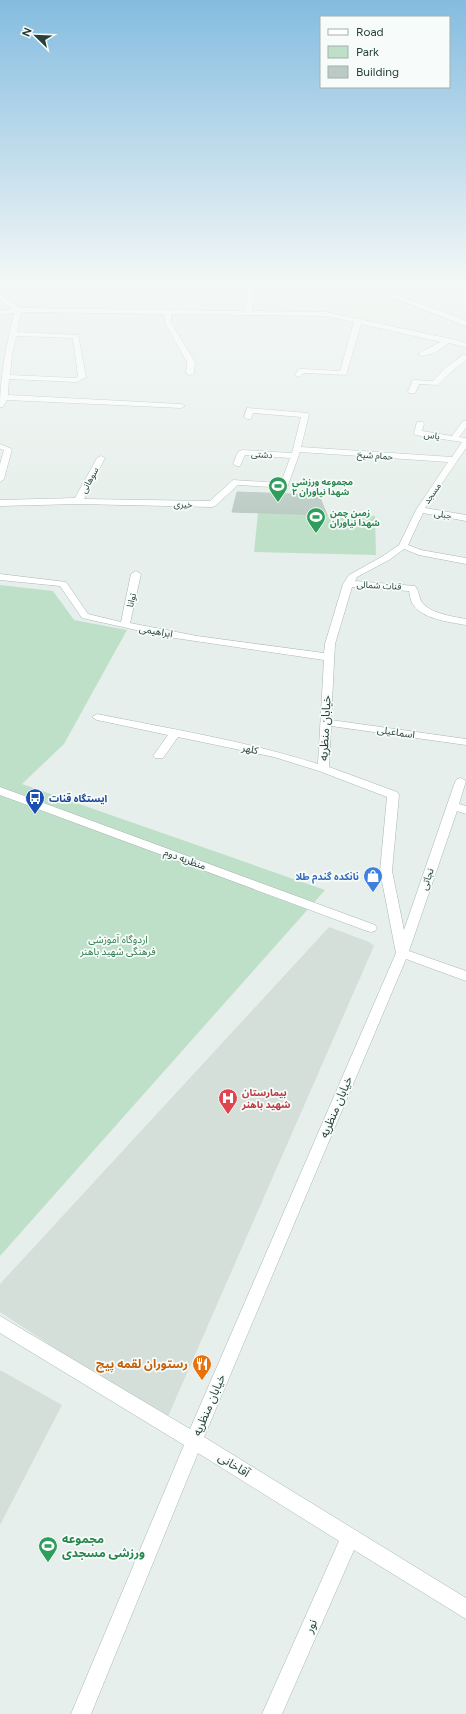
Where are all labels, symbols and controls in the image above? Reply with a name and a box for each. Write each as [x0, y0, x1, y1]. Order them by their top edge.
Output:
north arrow [16, 16, 56, 56]
legend [320, 16, 450, 88]
text: Road [356, 25, 384, 39]
text: N [20, 26, 35, 39]
text: Park [356, 45, 379, 59]
text: Building [356, 65, 399, 79]
street label: یاس [423, 428, 441, 442]
street label: دشتی [251, 448, 273, 460]
street label: حمام شیخ [357, 448, 393, 464]
street label: سوهانی [78, 465, 101, 495]
sports icon: مجموعه ورزشی شهدا نیاوران ۲ [267, 475, 289, 503]
place label: مجموعه ورزشی شهدا نیاوران ۲ [292, 476, 353, 498]
street label: مسجد [421, 480, 443, 506]
street label: خیری [173, 498, 193, 511]
sports icon: زمین چمن شهدا نیاوران [305, 506, 327, 534]
place label: زمین چمن شهدا نیاوران [330, 507, 380, 529]
street label: جبلی [433, 507, 453, 521]
street label: قنات شمالى [356, 578, 402, 592]
street label: توانا [124, 592, 139, 608]
street label: ابراهیمی [138, 622, 174, 640]
street label: خیابان منظریه [316, 695, 334, 761]
street label: اسماعیلی [376, 723, 416, 741]
street label: کلهر [240, 741, 260, 757]
bus stop icon: ایستگاه قنات [24, 787, 46, 815]
place label: ایستگاه قنات [49, 792, 108, 805]
street label: منظریه دوم [161, 845, 208, 874]
shop icon: نانکده گندم طلا [362, 865, 384, 893]
street label: نجاتی [417, 866, 437, 892]
place label: نانکده گندم طلا [295, 870, 359, 884]
park label: اردوگاه آموزشی فرهنگی شهید باهنر [79, 933, 156, 958]
street label: خیابان منظریه [317, 1074, 355, 1140]
place label: بیمارستان شهید باهنر [241, 1086, 291, 1111]
hospital icon: بیمارستان شهید باهنر [217, 1087, 239, 1115]
restaurant icon: رستوران لقمه پیچ [191, 1353, 213, 1381]
place label: رستوران لقمه پیچ [96, 1357, 188, 1373]
street label: خیابان منظریه [190, 1372, 228, 1438]
street label: آقاخانی [216, 1450, 253, 1480]
place label: مجموعه ورزشی مسجدی [62, 1532, 145, 1560]
sports icon: مجموعه ورزشی مسجدی [37, 1535, 59, 1563]
street label: نور [301, 1617, 320, 1636]

